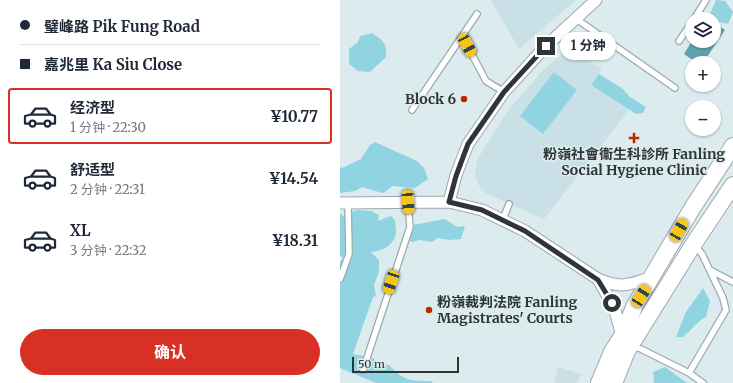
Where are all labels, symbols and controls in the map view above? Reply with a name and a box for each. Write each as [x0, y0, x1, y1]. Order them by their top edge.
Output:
map controls [685, 12, 721, 136]
button: layers [685, 12, 721, 48]
text: 璧峰路 Pik Fung Road [44, 17, 200, 36]
car [456, 32, 478, 58]
callout: 1 分钟 [560, 32, 616, 60]
route end [537, 37, 555, 55]
text: 1 分钟 [570, 37, 606, 54]
text: 嘉兆里 Ka Siu Close [44, 55, 182, 74]
button: + [685, 56, 721, 92]
place label: Block 6 [405, 90, 456, 108]
marker: Block 6 [459, 94, 469, 104]
icon: car [22, 98, 58, 134]
text: 经济型 [70, 98, 115, 117]
button: − [685, 100, 721, 136]
text: ¥10.77 [270, 107, 318, 126]
text: 1 分钟 · 22:30 [70, 119, 146, 136]
marker: 粉嶺社會衞生科診所 Fanling Social Hygiene Clinic [628, 132, 640, 144]
place label: 粉嶺社會衞生科診所 Fanling Social Hygiene Clinic [543, 145, 725, 179]
icon: car [22, 160, 58, 196]
text: 舒适型 [70, 160, 115, 179]
text: ¥14.54 [269, 169, 318, 188]
text: 2 分钟 · 22:31 [70, 181, 145, 198]
car [401, 190, 415, 214]
car [668, 217, 690, 243]
text: XL [70, 221, 91, 240]
icon: car [22, 222, 58, 258]
text: ¥18.31 [272, 231, 318, 250]
text: 3 分钟 · 22:32 [70, 242, 147, 259]
car [382, 269, 400, 295]
car [630, 283, 652, 309]
place label: 粉嶺裁判法院 Fanling Magistrates' Courts [437, 293, 577, 327]
route start [603, 294, 621, 312]
marker: 粉嶺裁判法院 Fanling Magistrates' Courts [424, 305, 434, 315]
button: 确认 [20, 329, 320, 375]
scale bar [352, 355, 459, 374]
text: 50 m [358, 357, 385, 371]

